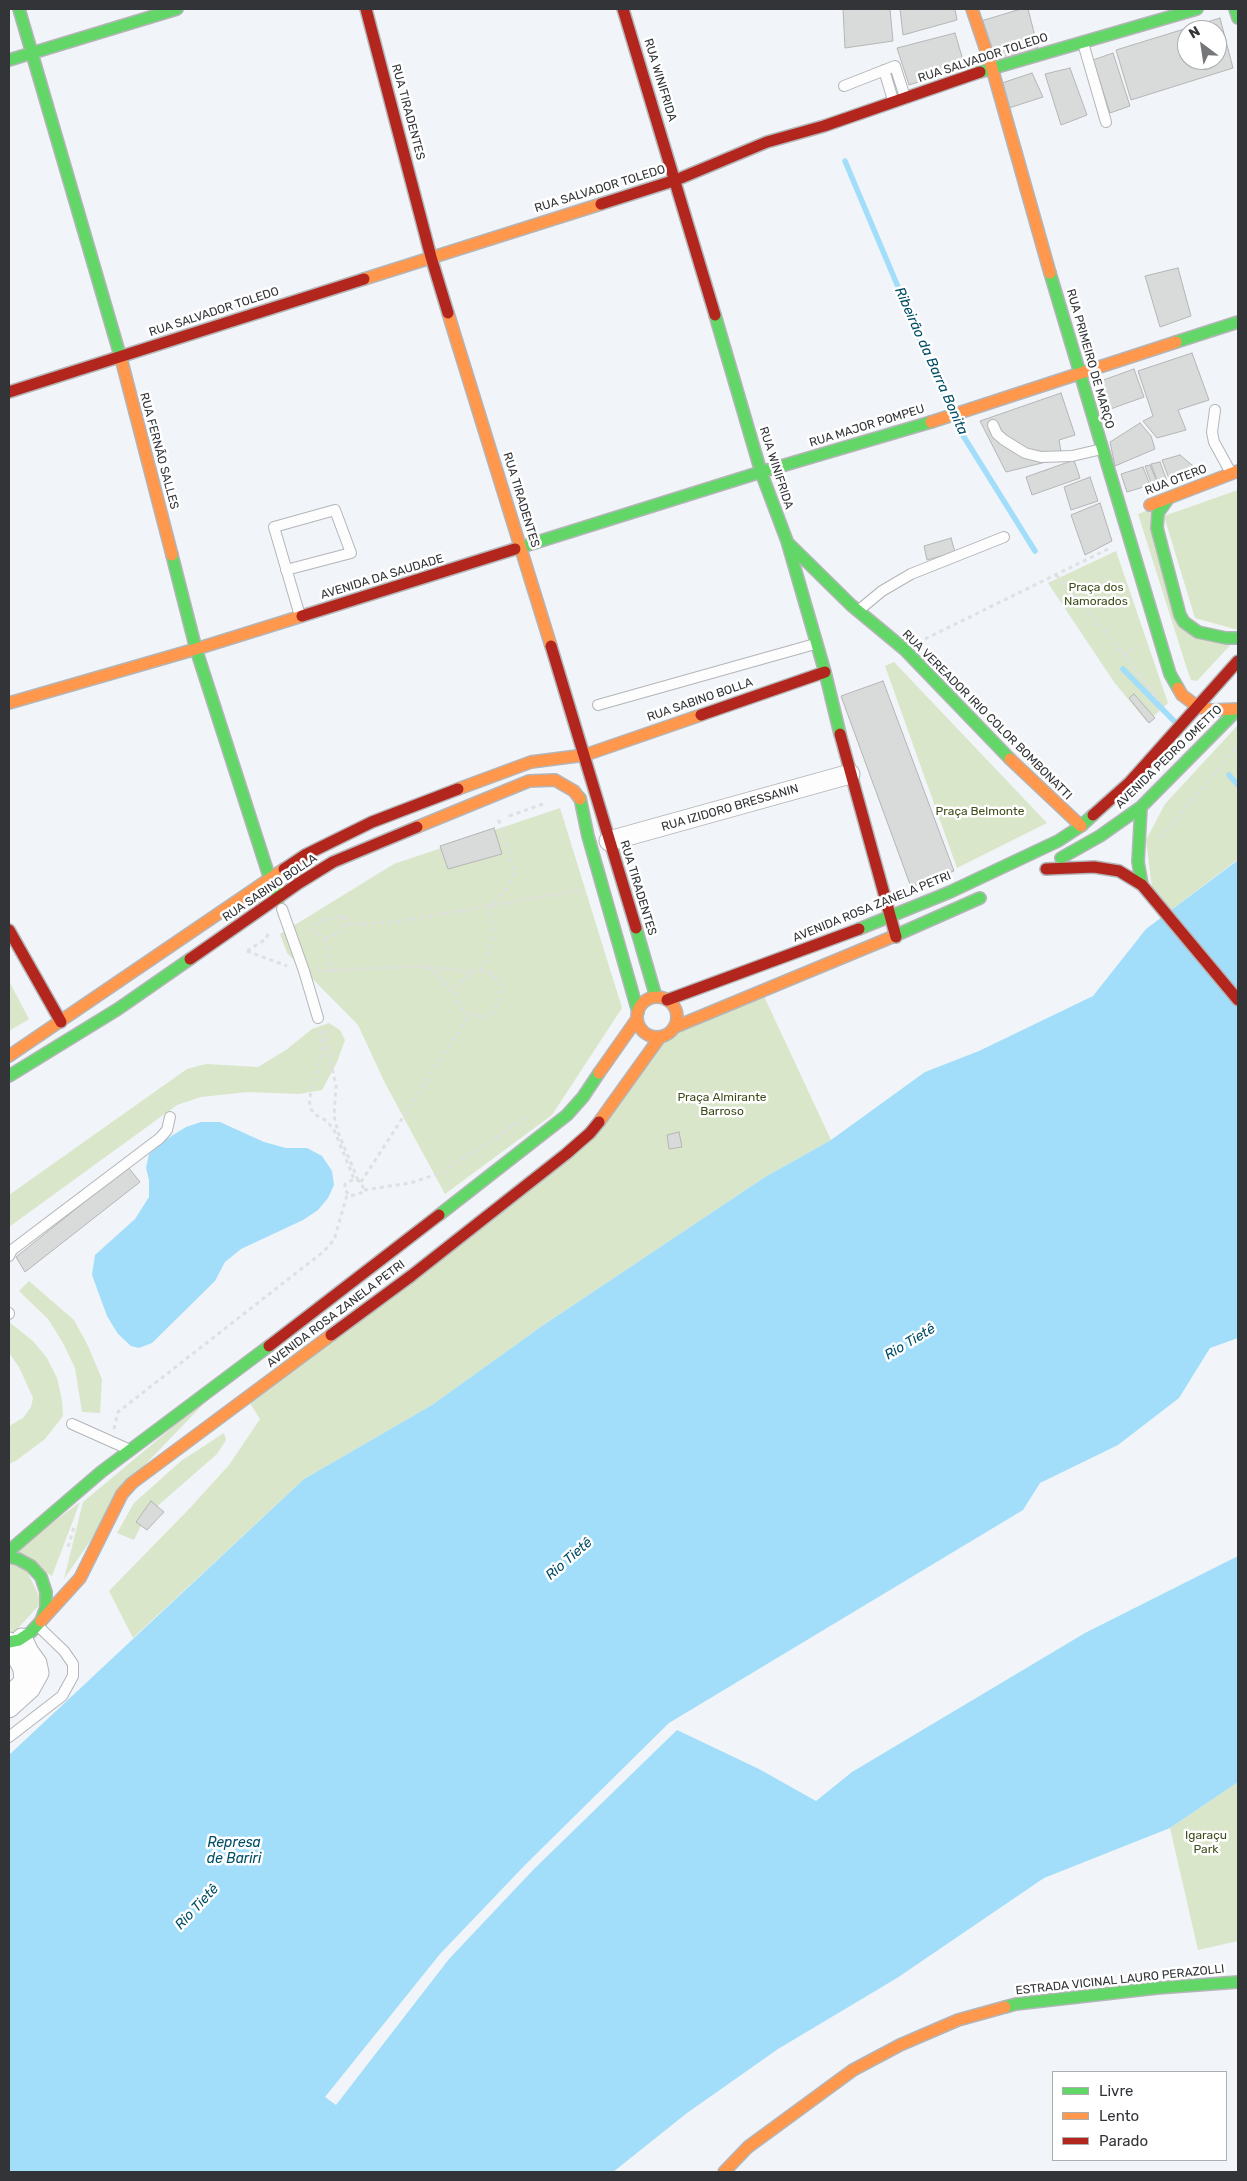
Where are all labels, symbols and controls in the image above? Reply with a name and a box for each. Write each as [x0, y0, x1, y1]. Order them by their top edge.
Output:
north arrow [1177, 20, 1227, 70]
text: N [1186, 23, 1203, 42]
street label: RUA SALVADOR TOLEDO [916, 30, 1050, 86]
street label: RUA WINIFRIDA [641, 37, 679, 123]
street label: RUA TIRADENTES [388, 62, 428, 162]
street label: RUA SALVADOR TOLEDO [533, 162, 667, 216]
street label: RUA SALVADOR TOLEDO [147, 284, 281, 340]
water label: Ribeirão da Barra Bonita [891, 284, 971, 438]
street label: RUA PRIMEIRO DE MARÇO [1063, 287, 1117, 431]
street label: RUA FERNÃO SALLES [136, 391, 182, 511]
street label: RUA MAJOR POMPEU [808, 402, 926, 450]
street label: RUA WINIFRIDA [756, 425, 796, 511]
street label: RUA TIRADENTES [500, 451, 542, 549]
street label: RUA OTERO [1143, 462, 1209, 498]
street label: AVENIDA DA SAUDADE [319, 551, 445, 603]
park label: Praça dos Namorados [1064, 581, 1128, 609]
street label: RUA VEREADOR IRIO COLOR BOMBONATTI [899, 627, 1075, 803]
street label: RUA SABINO BOLLA [645, 675, 755, 725]
street label: AVENIDA PEDRO OMETTO [1113, 702, 1225, 812]
street label: RUA IZIDORO BRESSANIN [660, 781, 800, 835]
park label: Praça Belmonte [936, 805, 1024, 819]
street label: RUA TIRADENTES [617, 839, 659, 937]
street label: RUA SABINO BOLLA [220, 851, 320, 925]
street label: AVENIDA ROSA ZANELA PETRI [791, 869, 953, 945]
park label: Praça Almirante Barroso [677, 1091, 767, 1119]
street label: AVENIDA ROSA ZANELA PETRI [264, 1257, 408, 1371]
water label: Rio Tietê [882, 1320, 938, 1364]
water label: Rio Tietê [542, 1534, 596, 1584]
park label: Igaraçu Park [1185, 1829, 1227, 1857]
water label: Represa de Bariri [207, 1835, 261, 1868]
water label: Rio Tietê [172, 1881, 222, 1933]
street label: ESTRADA VICINAL LAURO PERAZOLLI [1015, 1962, 1225, 1998]
legend [1052, 2071, 1227, 2161]
text: Livre [1099, 2082, 1133, 2100]
text: Lento [1099, 2107, 1139, 2125]
text: Parado [1099, 2132, 1148, 2150]

